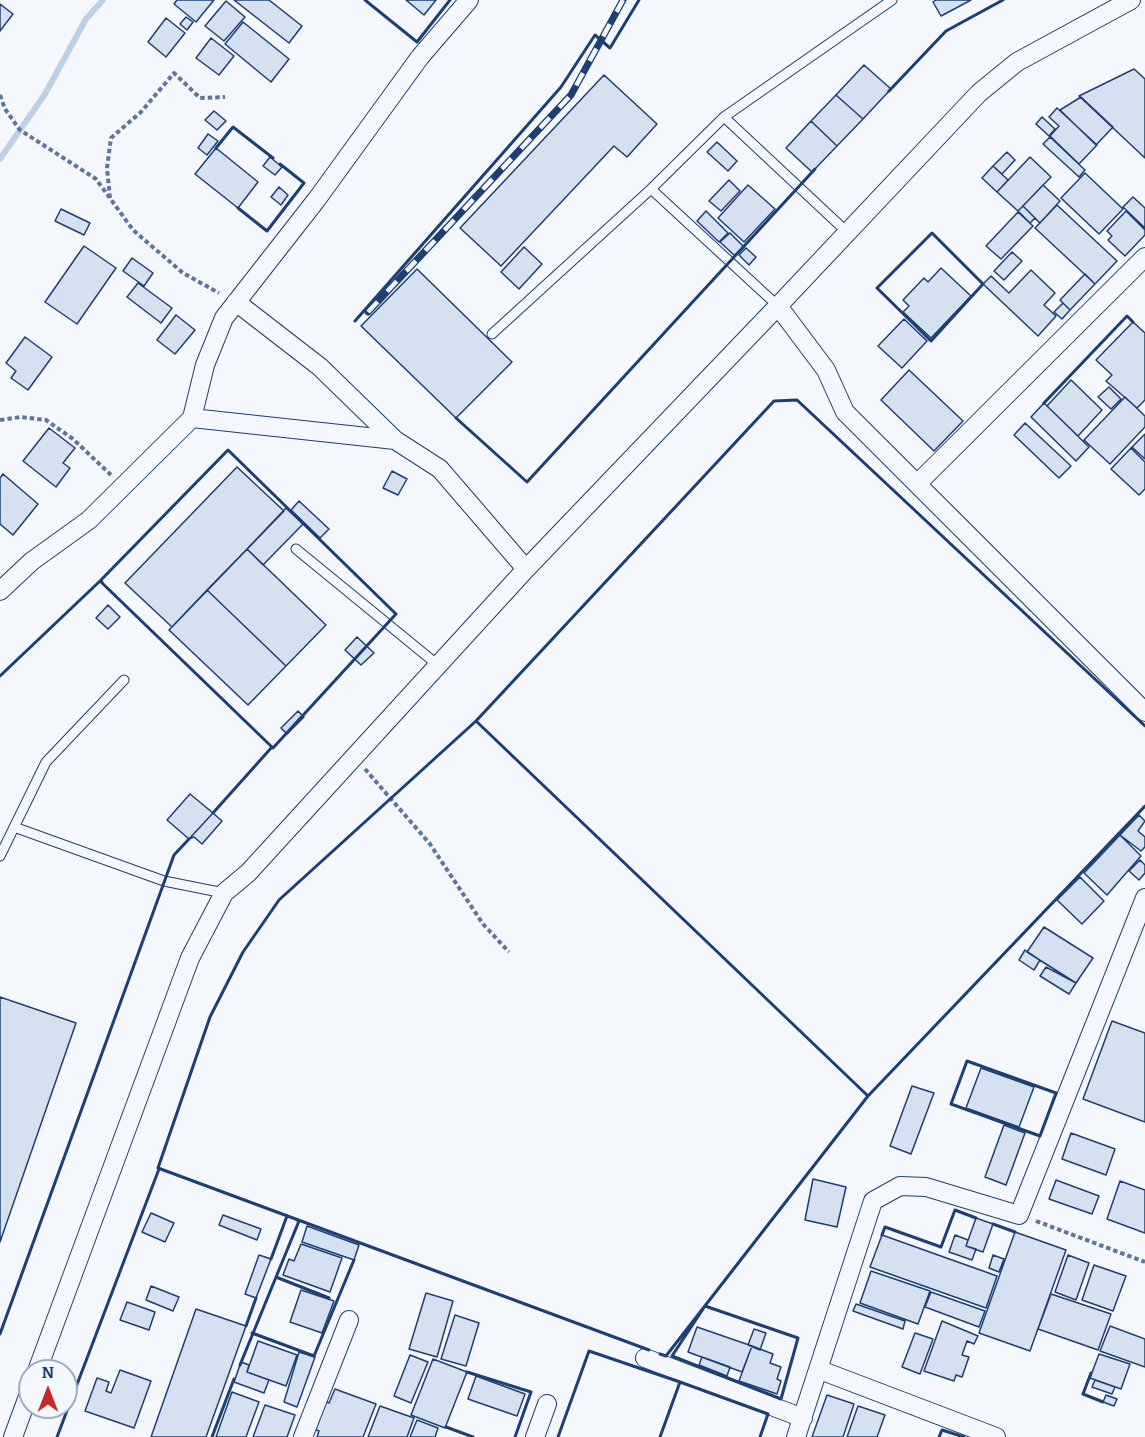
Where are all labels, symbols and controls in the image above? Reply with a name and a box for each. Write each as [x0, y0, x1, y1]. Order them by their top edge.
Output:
north arrow [18, 1359, 78, 1419]
text: N [42, 1363, 54, 1382]

